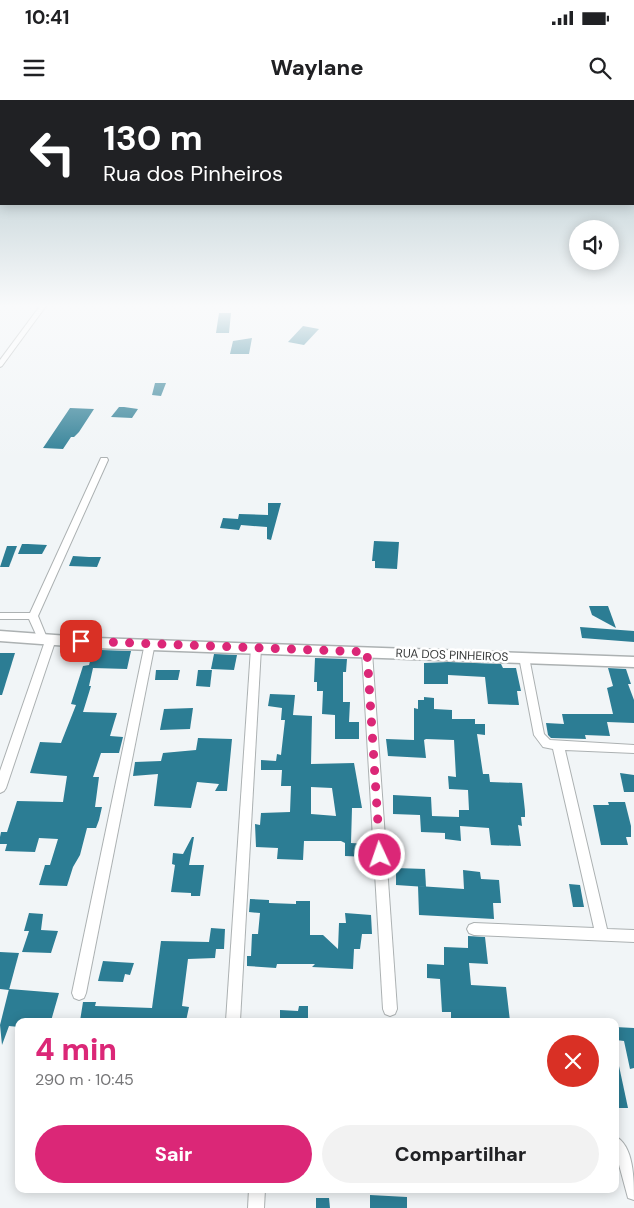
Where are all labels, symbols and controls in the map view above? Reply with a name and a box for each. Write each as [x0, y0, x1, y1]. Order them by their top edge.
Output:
text: 10:41 [25, 5, 69, 30]
text: Waylane [270, 53, 364, 82]
icon: menu [20, 54, 48, 82]
icon: search [586, 54, 614, 82]
text: 130 m [103, 115, 203, 161]
icon: left [20, 120, 85, 185]
text: Rua dos Pinheiros [103, 159, 283, 188]
map controls [569, 220, 619, 270]
button: sound [569, 220, 619, 270]
pin [60, 620, 102, 662]
icon: arrive [67, 627, 95, 655]
street label: RUA DOS PINHEIROS [395, 645, 509, 665]
position arrow [353, 828, 405, 880]
text: 4 min [35, 1030, 117, 1069]
button: close [547, 1035, 599, 1087]
text: 290 m · 10:45 [35, 1069, 134, 1090]
button: Sair [35, 1125, 312, 1183]
button: Compartilhar [322, 1125, 599, 1183]

